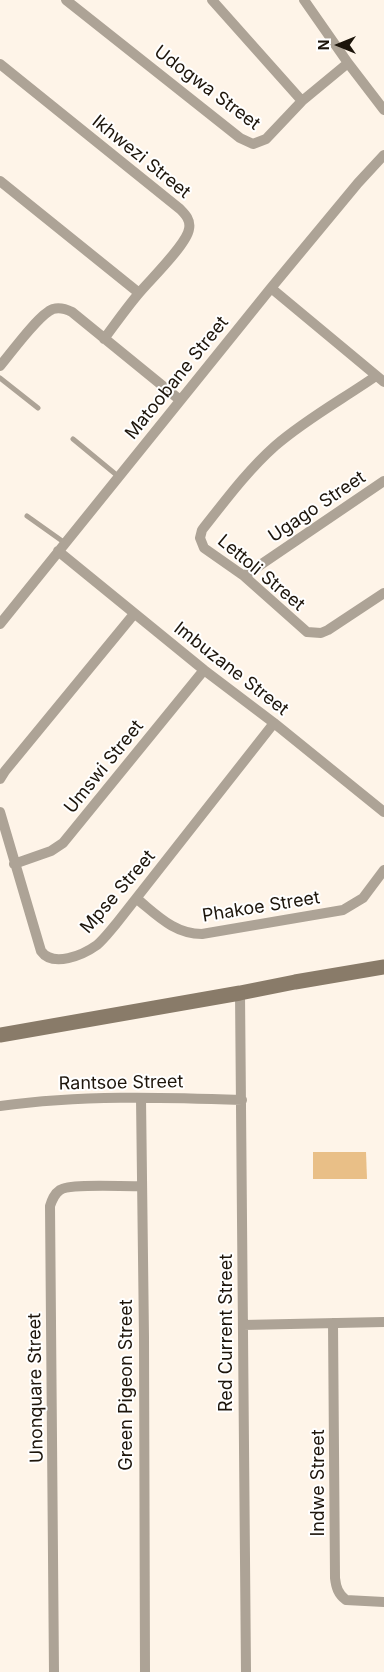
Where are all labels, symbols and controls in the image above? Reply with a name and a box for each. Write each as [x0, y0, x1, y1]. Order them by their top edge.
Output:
north arrow [314, 20, 364, 70]
text: N [315, 40, 332, 50]
street label: Udogwa Street [150, 41, 264, 135]
street label: Ikhwezi Street [88, 111, 194, 203]
street label: Matoobane Street [121, 312, 233, 444]
street label: Ugago Street [264, 467, 370, 547]
street label: Lettoli Street [213, 530, 309, 616]
street label: Imbuzane Street [169, 618, 293, 720]
street label: Umswi Street [60, 716, 148, 818]
street label: Mpse Street [76, 846, 160, 938]
street label: Phakoe Street [201, 887, 321, 927]
street label: Rantsoe Street [59, 1071, 183, 1095]
street label: Red Current Street [216, 1254, 238, 1412]
street label: Green Pigeon Street [116, 1299, 138, 1471]
street label: Unonquare Street [24, 1313, 48, 1463]
street label: Indwe Street [308, 1429, 330, 1537]

